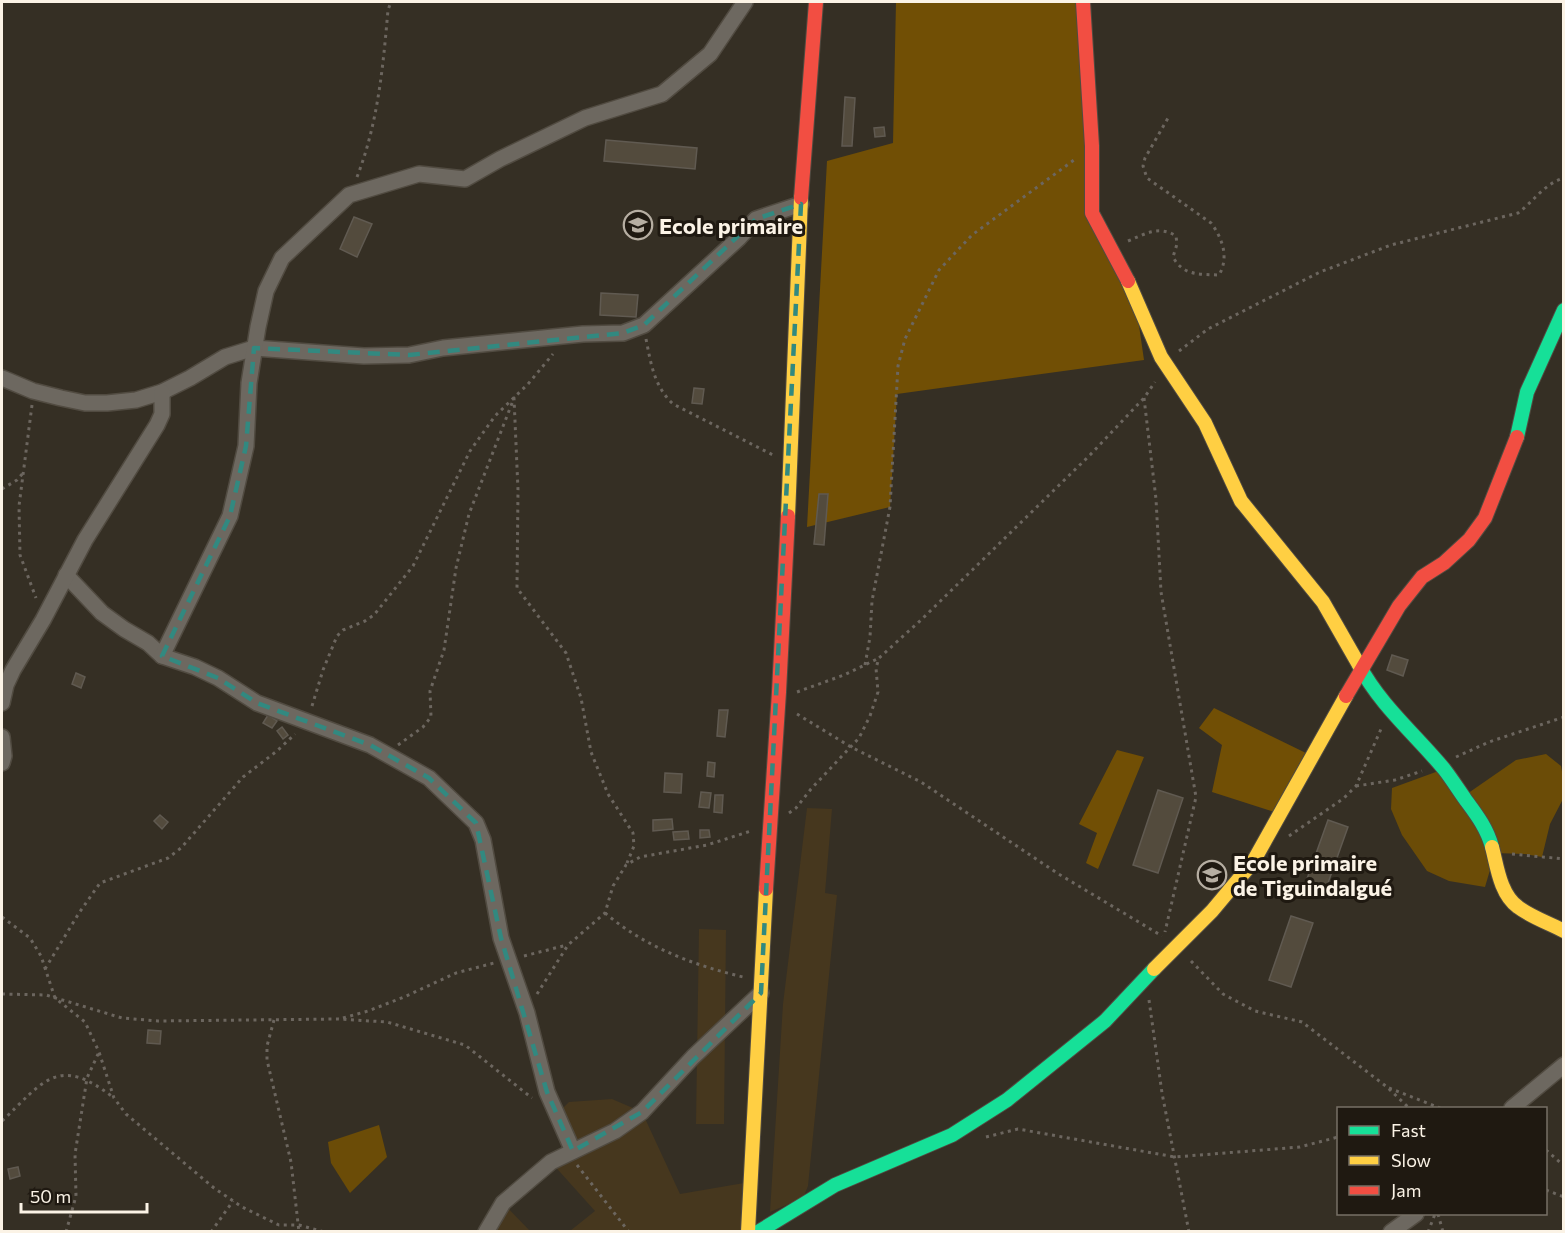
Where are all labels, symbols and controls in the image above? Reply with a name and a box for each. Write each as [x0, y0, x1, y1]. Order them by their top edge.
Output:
school or university icon: Ecole primaire [622, 209, 654, 241]
place label: Ecole primaire [659, 212, 803, 239]
place label: Ecole primaire de Tiguindalgué [1233, 849, 1392, 901]
school or university icon: Ecole primaire de Tiguindalgué [1196, 859, 1228, 891]
legend [1337, 1107, 1547, 1215]
text: Fast [1391, 1119, 1426, 1141]
text: Slow [1391, 1149, 1431, 1171]
scale bar [21, 1176, 147, 1214]
text: Jam [1391, 1179, 1421, 1201]
text: 50 m [30, 1185, 71, 1207]

